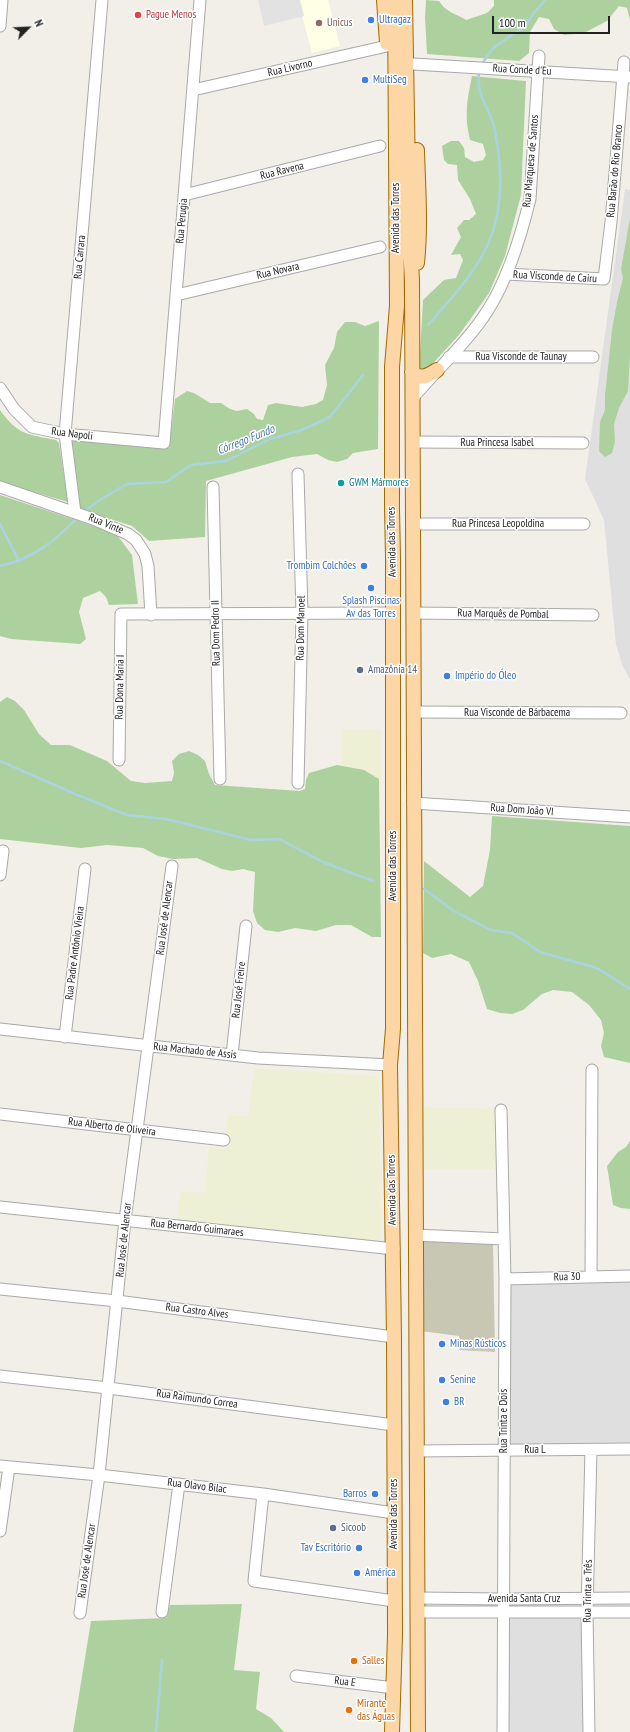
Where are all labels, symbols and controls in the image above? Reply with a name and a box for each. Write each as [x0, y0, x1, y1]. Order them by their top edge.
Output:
north arrow [8, 8, 48, 48]
place label: Pague Menos [146, 8, 196, 22]
scale bar [494, 8, 612, 34]
marker: Pague Menos [133, 10, 143, 20]
place label: Ultragaz [379, 13, 411, 27]
marker: Ultragaz [366, 15, 376, 25]
text: 100 m [499, 15, 526, 30]
place label: Unicus [327, 16, 352, 30]
text: N [31, 18, 47, 29]
marker: Unicus [314, 18, 324, 28]
street label: Rua Livorno [266, 56, 314, 80]
street label: Rua Conde d'Eu [492, 62, 552, 78]
place label: MultiSeg [373, 73, 407, 87]
marker: MultiSeg [360, 75, 370, 85]
street label: Rua Marquesa de Santos [520, 114, 542, 208]
street label: Rua Barão do Rio Branco [604, 124, 626, 218]
street label: Rua Ravena [259, 159, 305, 183]
street label: Avenida das Torres [389, 183, 403, 253]
street label: Rua Perugia [173, 198, 191, 244]
street label: Rua Carrara [72, 235, 88, 279]
street label: Rua Novara [255, 260, 301, 282]
street label: Rua Visconde de Cairu [513, 268, 597, 286]
street label: Rua Visconde de Taunay [475, 350, 567, 364]
water label: Córrego Fundo [215, 422, 277, 458]
street label: Rua Napoli [51, 425, 93, 443]
street label: Rua Princesa Isabel [461, 436, 533, 450]
place label: GWM Mármores [349, 476, 409, 490]
marker: GWM Mármores [336, 478, 346, 488]
street label: Avenida das Torres [385, 507, 399, 577]
street label: Rua Vinte [87, 511, 125, 537]
street label: Rua Princesa Leopoldina [452, 517, 544, 531]
place label: Trombim Colchões [287, 559, 356, 573]
marker: Trombim Colchões [359, 561, 369, 571]
marker: Splash Piscinas Av das Torres [366, 583, 376, 593]
place label: Splash Piscinas Av das Torres [342, 594, 400, 620]
street label: Rua Dom Manoel [294, 595, 308, 661]
street label: Rua Dom Pedro II [209, 600, 223, 666]
street label: Rua Marquês de Pombal [457, 607, 549, 621]
street label: Rua Dona Maria I [113, 654, 127, 720]
place label: Amazônia 14 [368, 663, 417, 677]
marker: Amazônia 14 [355, 665, 365, 675]
place label: Império do Óleo [455, 669, 516, 683]
marker: Império do Óleo [442, 671, 452, 681]
street label: Rua Visconde de Bárbacema [464, 706, 570, 720]
street label: Rua Dom João VI [490, 801, 554, 819]
street label: Avenida das Torres [386, 831, 400, 901]
street label: Rua José de Alencar [154, 880, 176, 956]
street label: Rua Padre Antônio Vieira [63, 905, 87, 1001]
street label: Rua José Freire [229, 961, 249, 1019]
street label: Rua Machado de Assis [153, 1040, 237, 1062]
street label: Rua Alberto de Oliveira [67, 1115, 157, 1139]
street label: Avenida das Torres [385, 1155, 399, 1225]
street label: Rua José de Alencar [114, 1202, 134, 1278]
street label: Rua Bernardo Guimaraes [150, 1217, 244, 1239]
street label: Rua 30 [554, 1270, 580, 1284]
street label: Rua Castro Alves [165, 1301, 229, 1321]
place label: Minas Rústicos [450, 1337, 506, 1351]
marker: Minas Rústicos [437, 1339, 447, 1349]
place label: Senine [450, 1373, 476, 1387]
marker: Senine [437, 1375, 447, 1385]
street label: Rua Raimundo Correa [156, 1387, 238, 1411]
street label: Rua Trinta e Dois [497, 1389, 511, 1453]
place label: BR [454, 1395, 464, 1409]
marker: BR [441, 1397, 451, 1407]
street label: Rua L [524, 1443, 546, 1457]
street label: Rua Olavo Bilac [167, 1476, 227, 1496]
street label: Avenida das Torres [387, 1479, 401, 1549]
place label: Barros [343, 1487, 367, 1501]
marker: Barros [370, 1489, 380, 1499]
place label: Sicoob [341, 1521, 366, 1535]
street label: Rua José de Alencar [75, 1523, 99, 1599]
marker: Sicoob [328, 1523, 338, 1533]
place label: Tav Escritório [300, 1541, 351, 1555]
marker: Tav Escritório [354, 1543, 364, 1553]
street label: Rua Trinta e Três [581, 1559, 595, 1623]
place label: América [365, 1566, 396, 1580]
marker: América [352, 1568, 362, 1578]
street label: Avenida Santa Cruz [488, 1592, 560, 1606]
place label: Salles [362, 1654, 384, 1668]
marker: Salles [349, 1656, 359, 1666]
street label: Rua E [334, 1674, 356, 1690]
place label: Mirante das Águas [357, 1697, 395, 1723]
marker: Mirante das Águas [344, 1705, 354, 1715]

